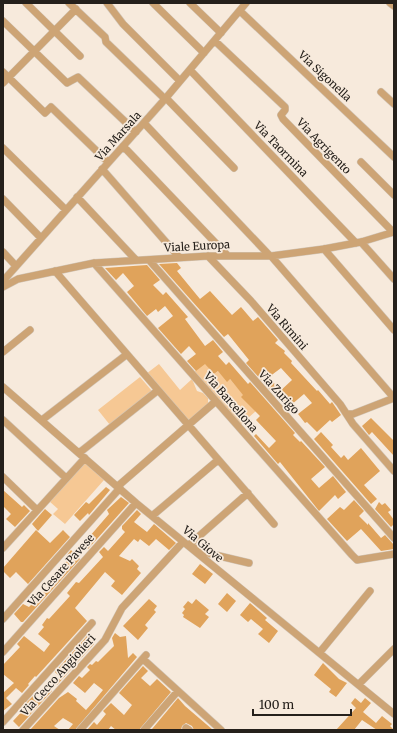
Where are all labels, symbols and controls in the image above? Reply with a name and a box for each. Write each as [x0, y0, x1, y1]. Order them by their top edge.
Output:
street label: Via Sigonella [295, 47, 355, 104]
street label: Via Marsala [91, 108, 144, 164]
street label: Via Agrigento [293, 114, 354, 177]
street label: Via Taormina [250, 118, 311, 180]
street label: Viale Europa [163, 237, 230, 255]
street label: Via Rimini [263, 301, 311, 353]
street label: Via Zurigo [255, 366, 303, 417]
street label: Via Barcellona [200, 368, 261, 435]
street label: Via Giove [179, 522, 226, 565]
street label: Via Cesare Pavese [24, 531, 97, 610]
street label: Via Cecco Angiolieri [17, 631, 99, 719]
scale bar [253, 691, 351, 717]
text: 100 m [259, 697, 294, 712]

